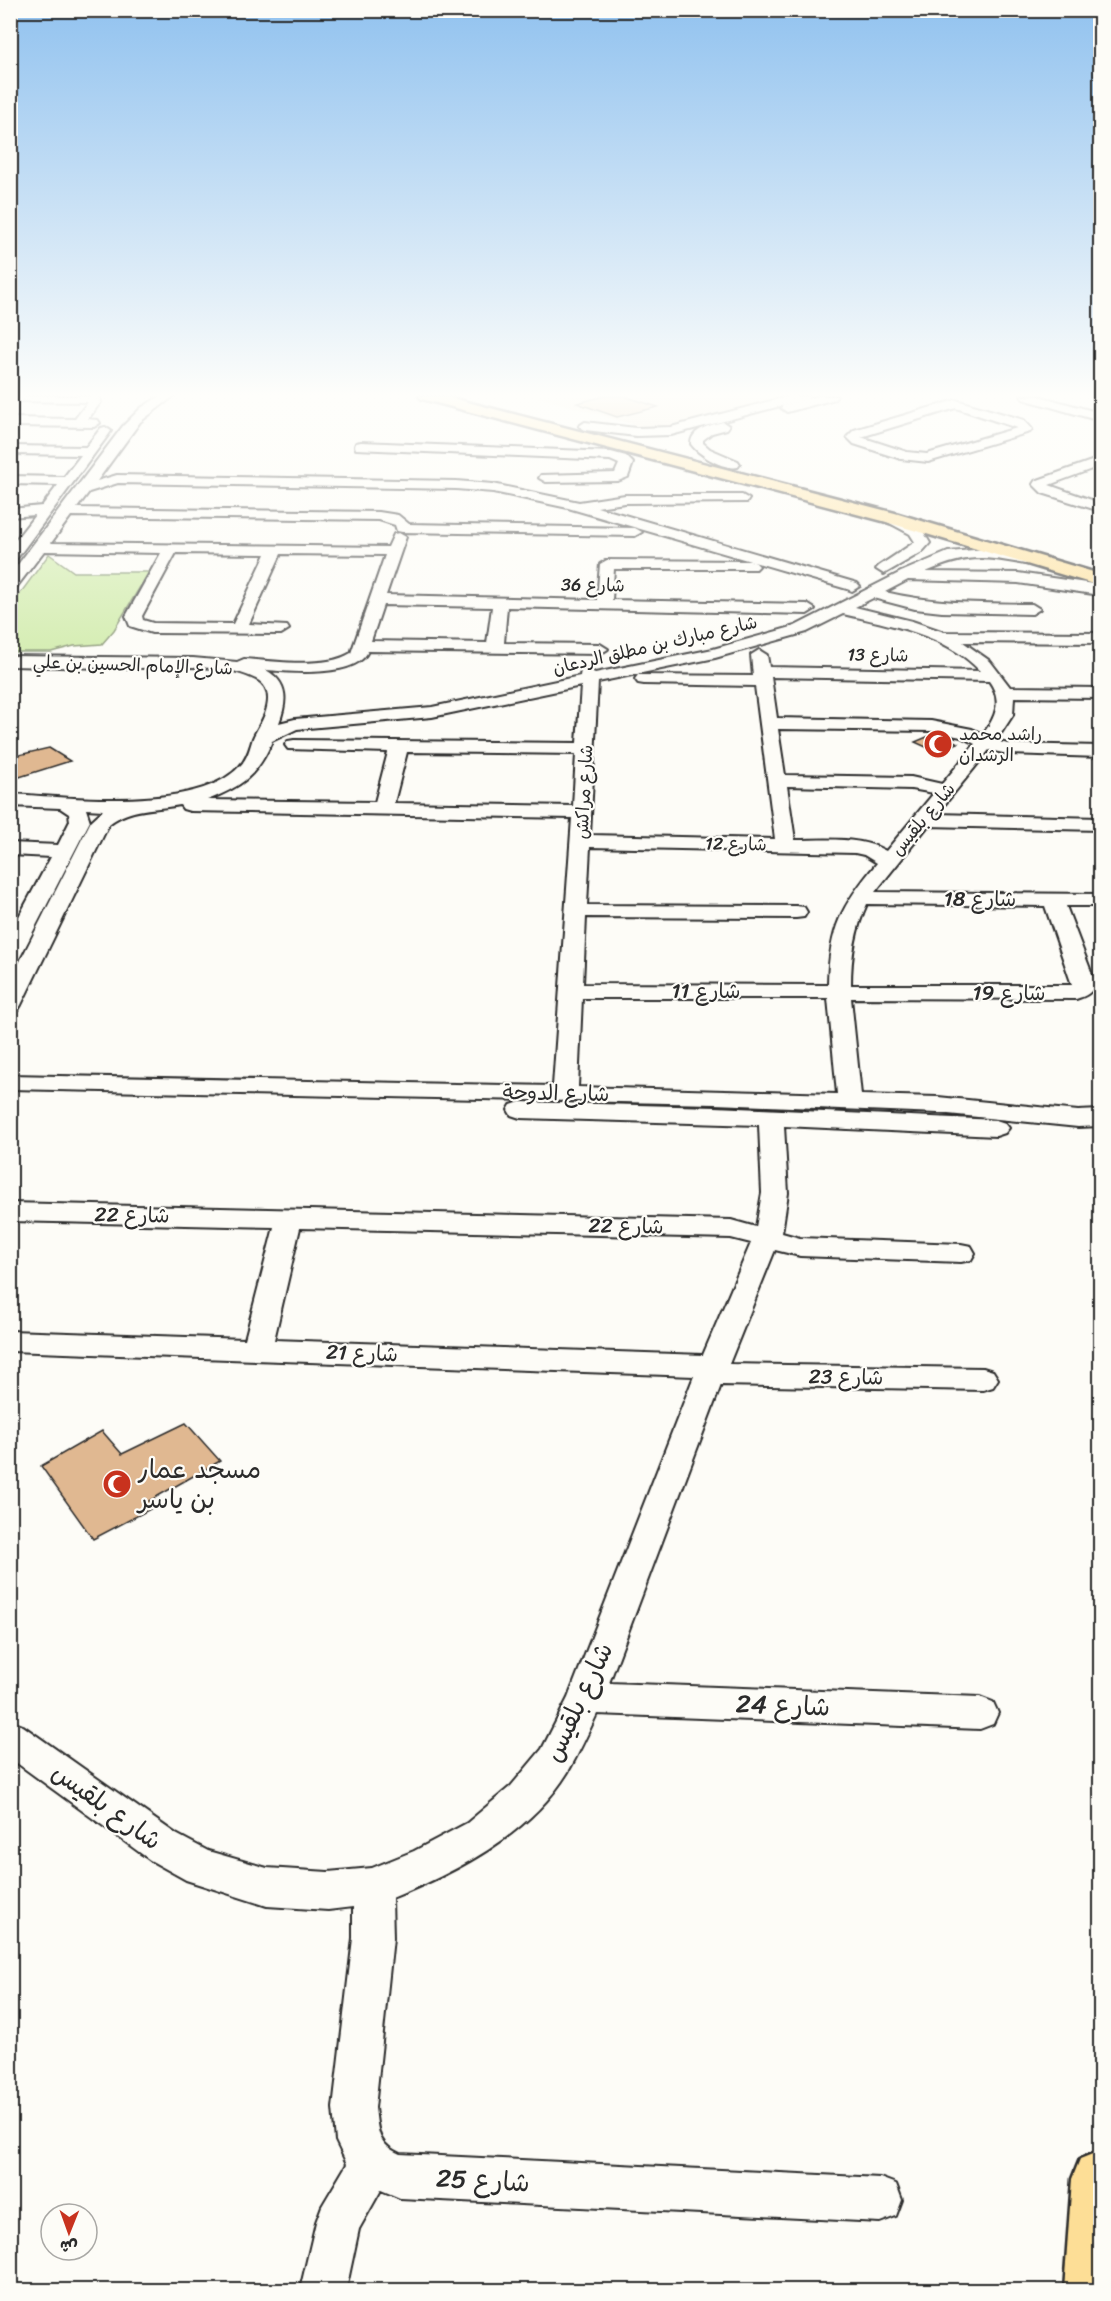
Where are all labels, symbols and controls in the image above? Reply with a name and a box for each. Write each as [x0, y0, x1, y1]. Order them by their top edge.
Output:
street label: شارع 36 [561, 568, 625, 602]
street label: شارع مبارك بن مطلق الردعان [549, 606, 761, 684]
street label: شارع 13 [847, 638, 909, 672]
street label: شارع الإمام الحسين بن علي [32, 646, 234, 684]
place label: راشد محمد الرشدان [959, 718, 1042, 771]
mosque icon: راشد محمد الرشدان [922, 728, 954, 760]
street label: شارع مراكش [566, 744, 602, 840]
street label: شارع بلقيس [882, 775, 964, 863]
street label: شارع 12 [705, 827, 767, 861]
street label: شارع 18 [944, 880, 1016, 918]
street label: شارع 11 [672, 972, 740, 1010]
street label: شارع 19 [973, 974, 1045, 1012]
street label: شارع الدوحة [502, 1073, 610, 1113]
street label: شارع 22 [94, 1195, 170, 1235]
street label: شارع 22 [588, 1206, 664, 1246]
street label: شارع 21 [325, 1333, 399, 1373]
street label: شارع 23 [808, 1357, 884, 1397]
place label: مسجد عمار بن ياسر [136, 1446, 261, 1522]
mosque icon: مسجد عمار بن ياسر [101, 1468, 133, 1500]
street label: شارع بلقيس [530, 1634, 626, 1770]
street label: شارع 24 [735, 1680, 831, 1730]
street label: شارع بلقيس [42, 1750, 172, 1862]
street label: شارع 25 [435, 2155, 531, 2205]
north arrow [39, 2202, 99, 2262]
text: ش [60, 2232, 78, 2261]

